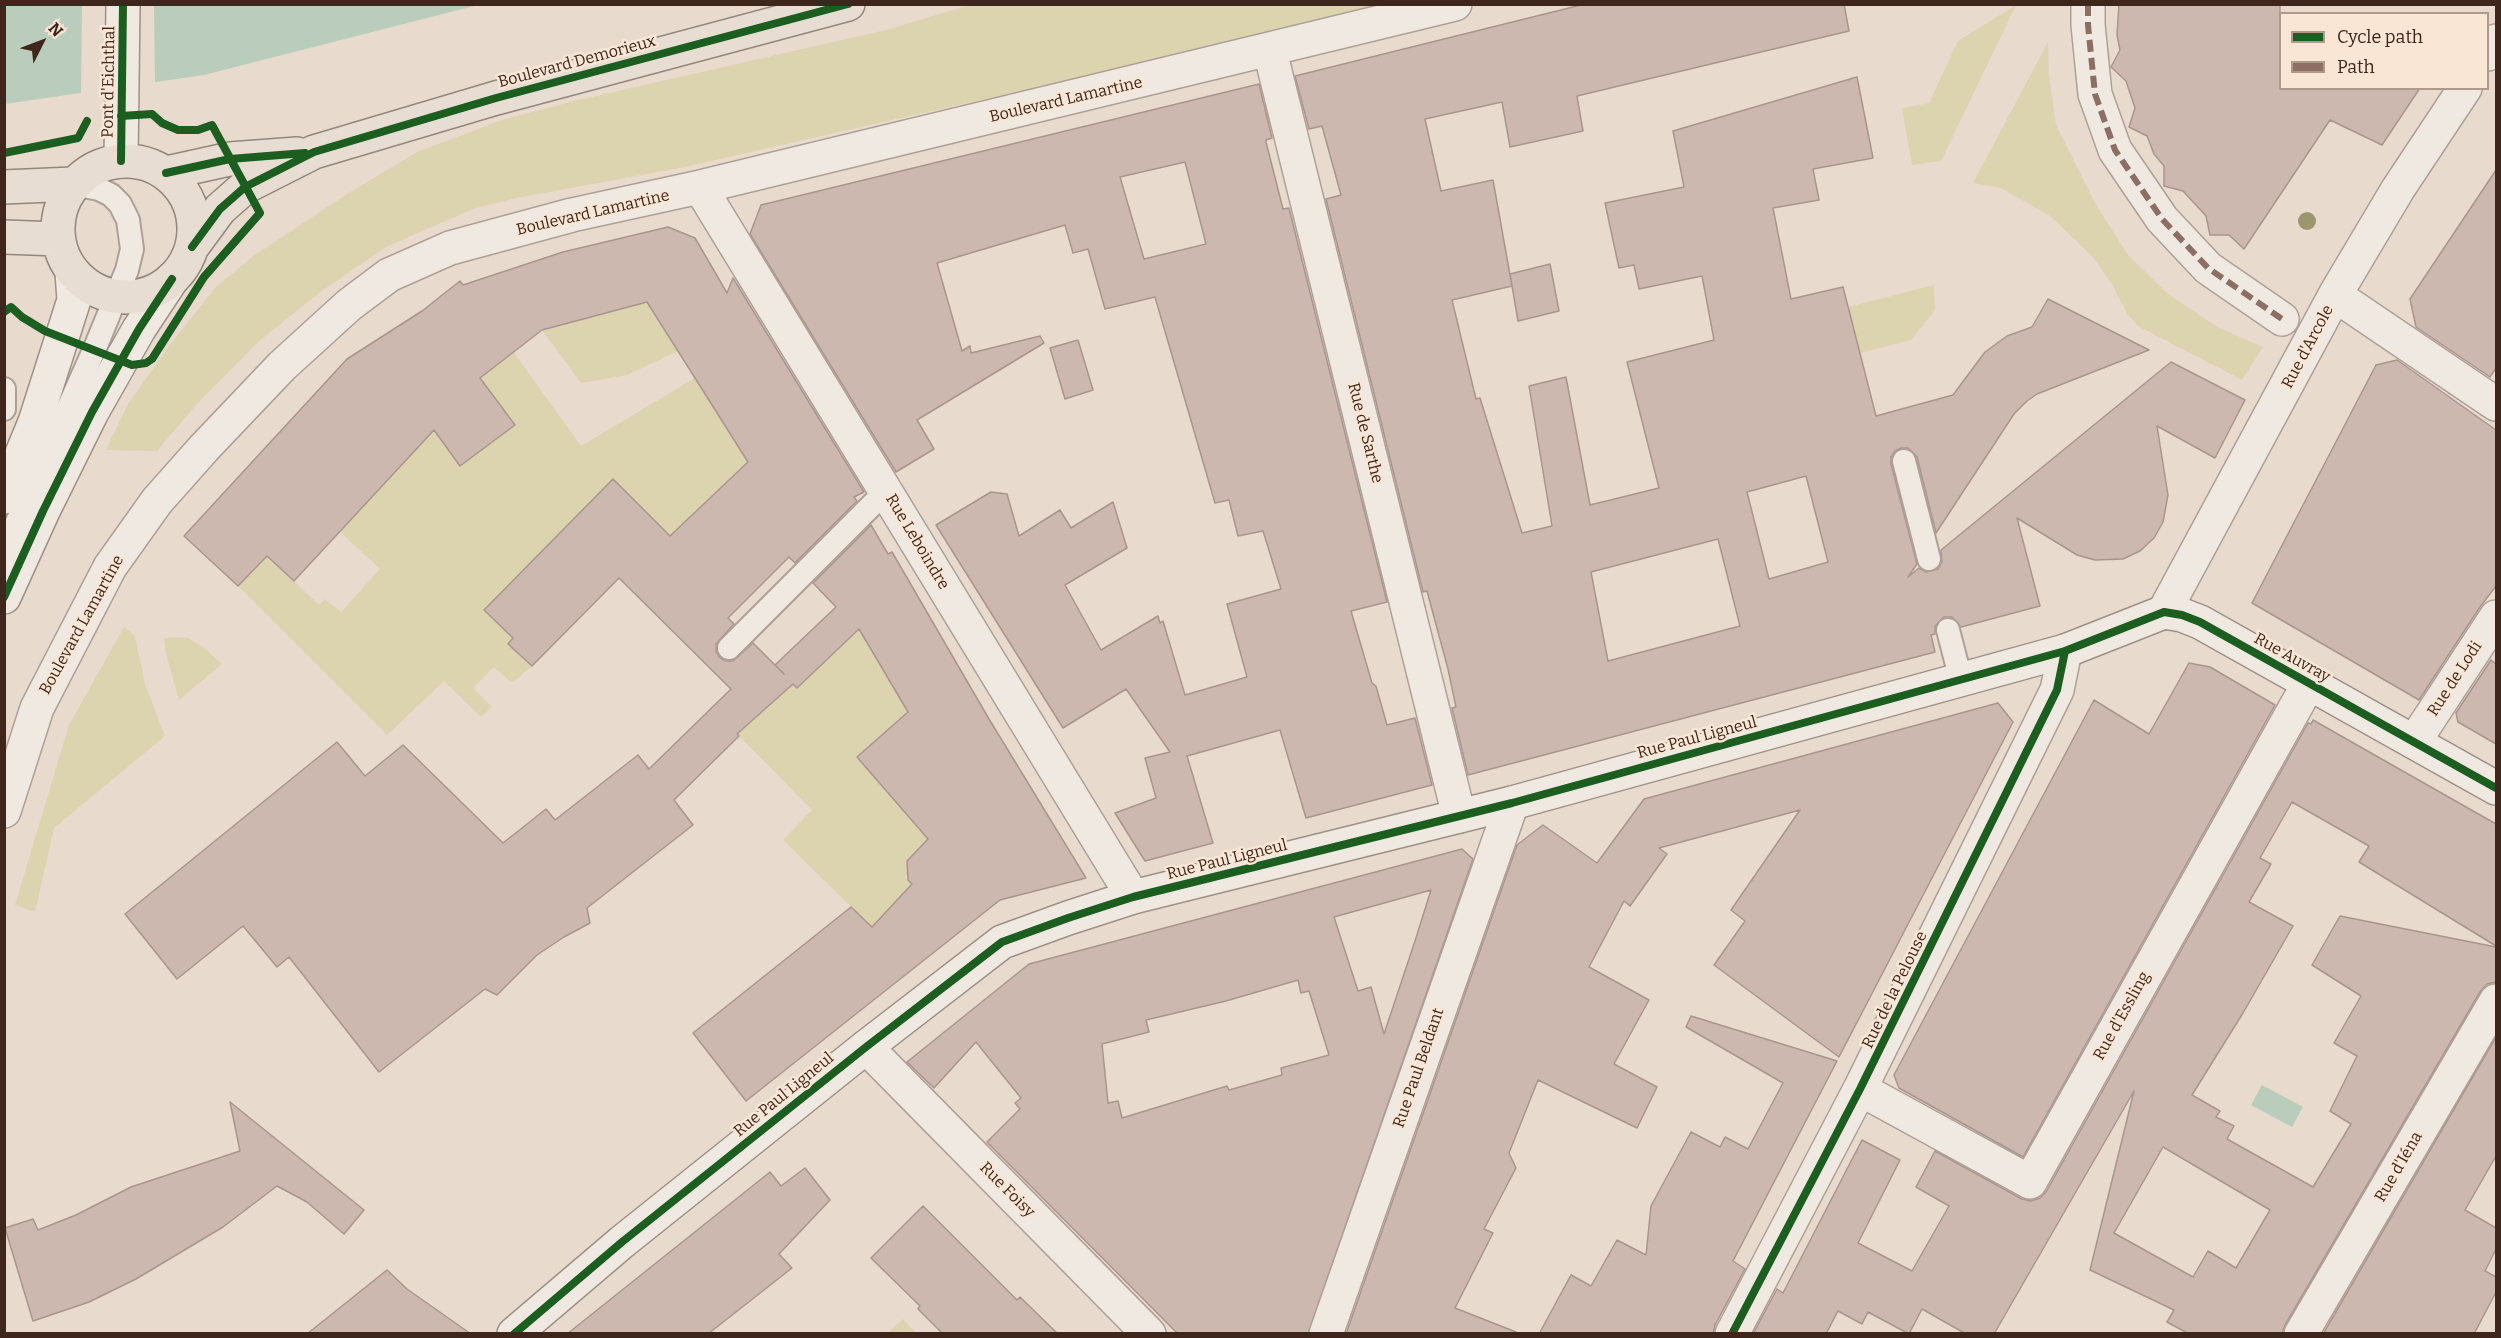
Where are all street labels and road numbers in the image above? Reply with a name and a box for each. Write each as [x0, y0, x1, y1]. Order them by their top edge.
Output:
street label: Pont d'Eichthal [98, 26, 120, 138]
street label: Boulevard Demorieux [496, 32, 658, 92]
street label: Boulevard Lamartine [988, 73, 1144, 127]
street label: Boulevard Lamartine [515, 186, 671, 240]
street label: Rue d'Arcole [2278, 302, 2338, 392]
street label: Rue de Sarthe [1343, 381, 1387, 485]
street label: Rue Leboindre [881, 491, 953, 593]
street label: Boulevard Lamartine [36, 552, 128, 698]
street label: Rue Auvray [2250, 629, 2334, 687]
street label: Rue de Lodi [2424, 638, 2486, 720]
street label: Rue Paul Ligneul [1635, 713, 1759, 763]
street label: Rue Paul Ligneul [1165, 836, 1289, 884]
street label: Rue de la Pelouse [1858, 928, 1932, 1052]
street label: Rue d'Essling [2090, 968, 2154, 1064]
street label: Rue Paul Beldant [1390, 1006, 1448, 1130]
street label: Rue Paul Ligneul [730, 1049, 838, 1141]
street label: Rue d'Iéna [2371, 1128, 2427, 1206]
street label: Rue Foisy [975, 1158, 1039, 1222]

